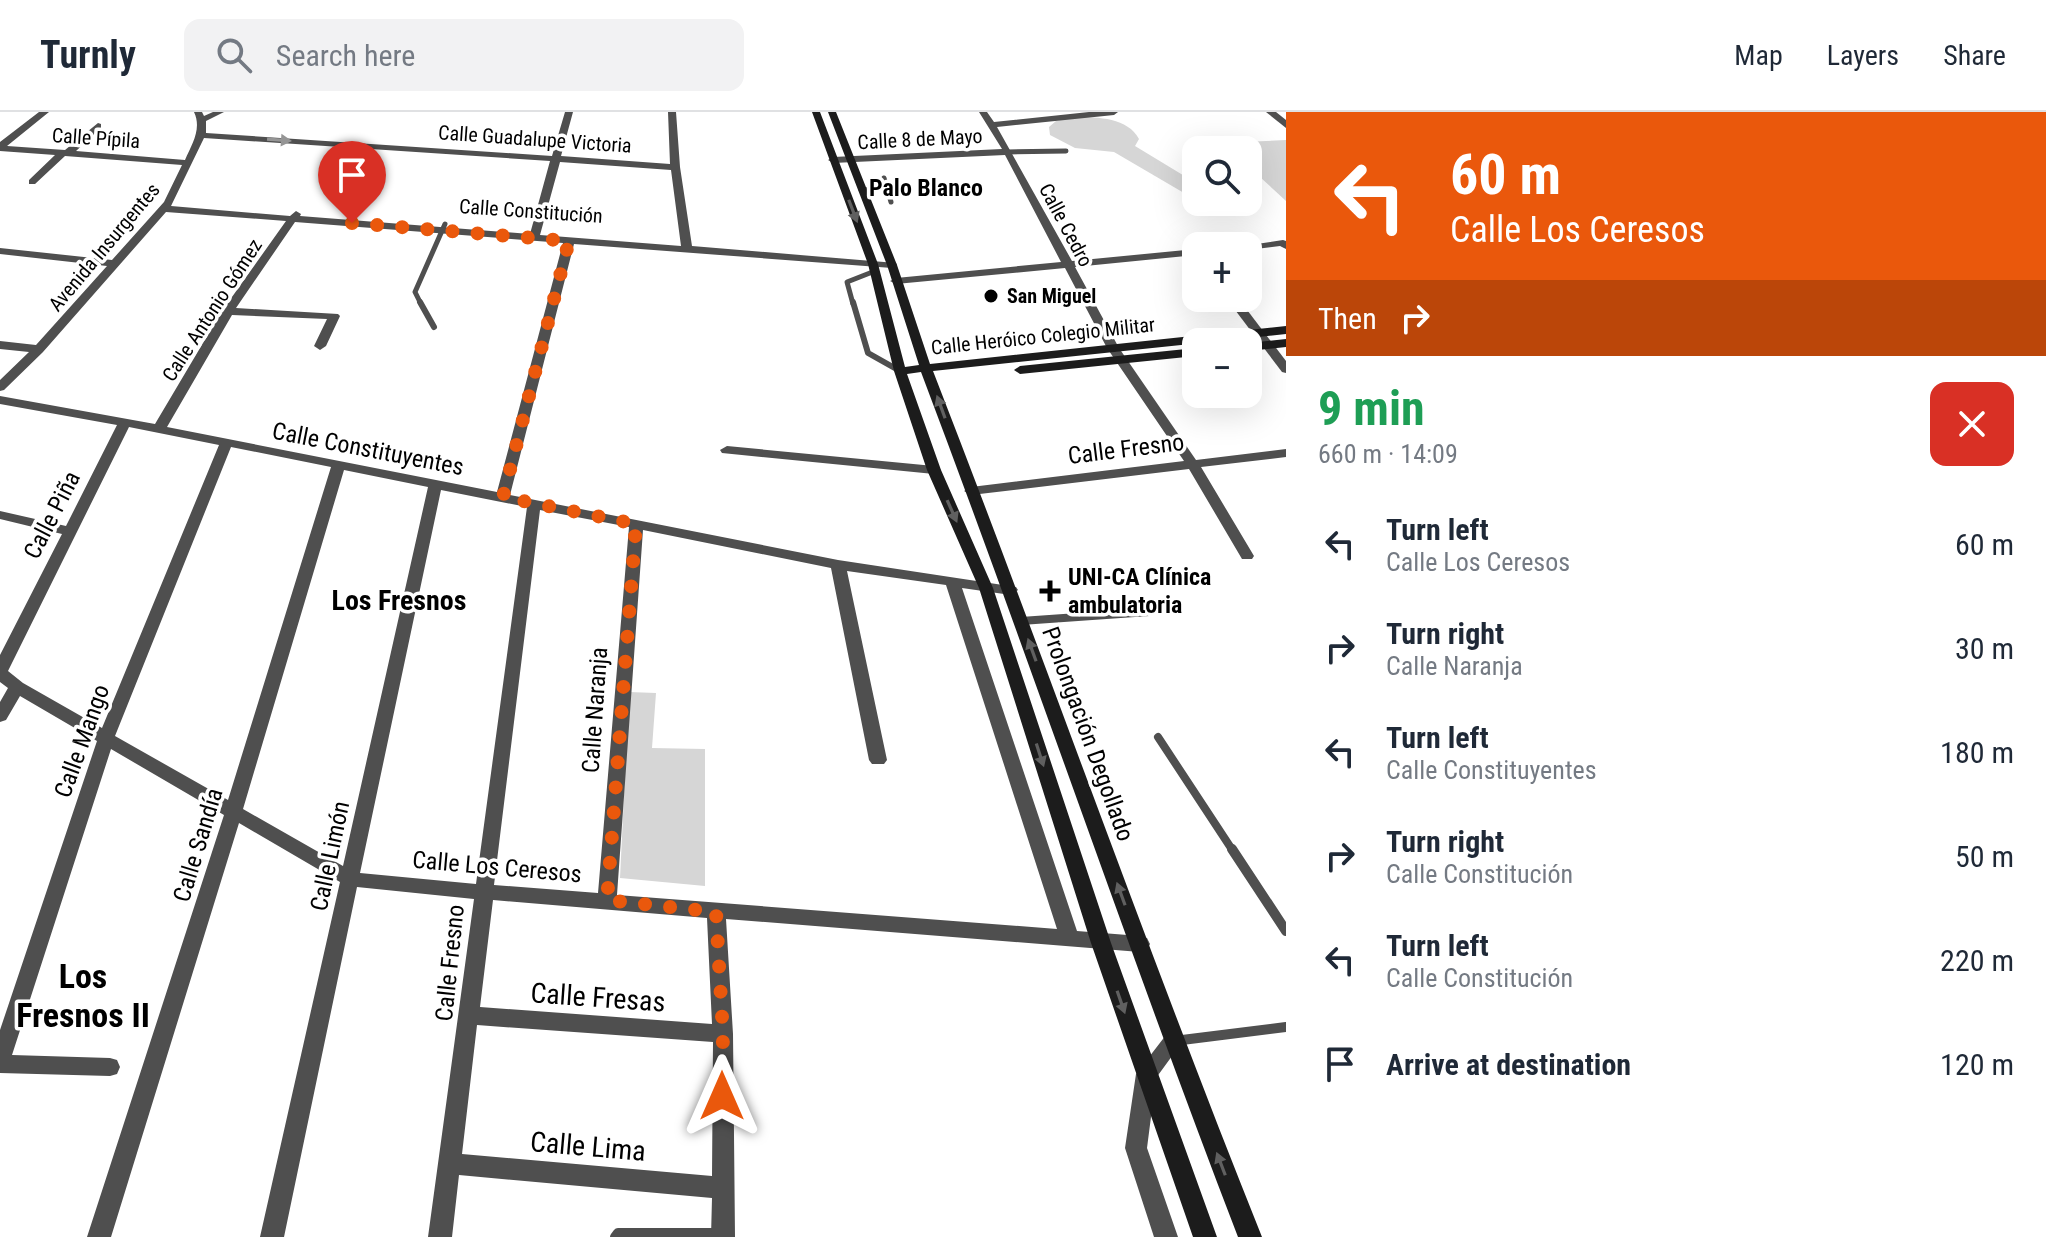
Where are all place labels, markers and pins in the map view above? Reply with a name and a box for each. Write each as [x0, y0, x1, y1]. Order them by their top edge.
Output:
pin [318, 141, 386, 223]
place label: San Miguel [1007, 284, 1096, 308]
marker: San Miguel [982, 287, 1000, 305]
place label: UNI-CA Clínica ambulatoria [1068, 563, 1211, 619]
marker: UNI-CA Clínica ambulatoria [1039, 580, 1061, 602]

